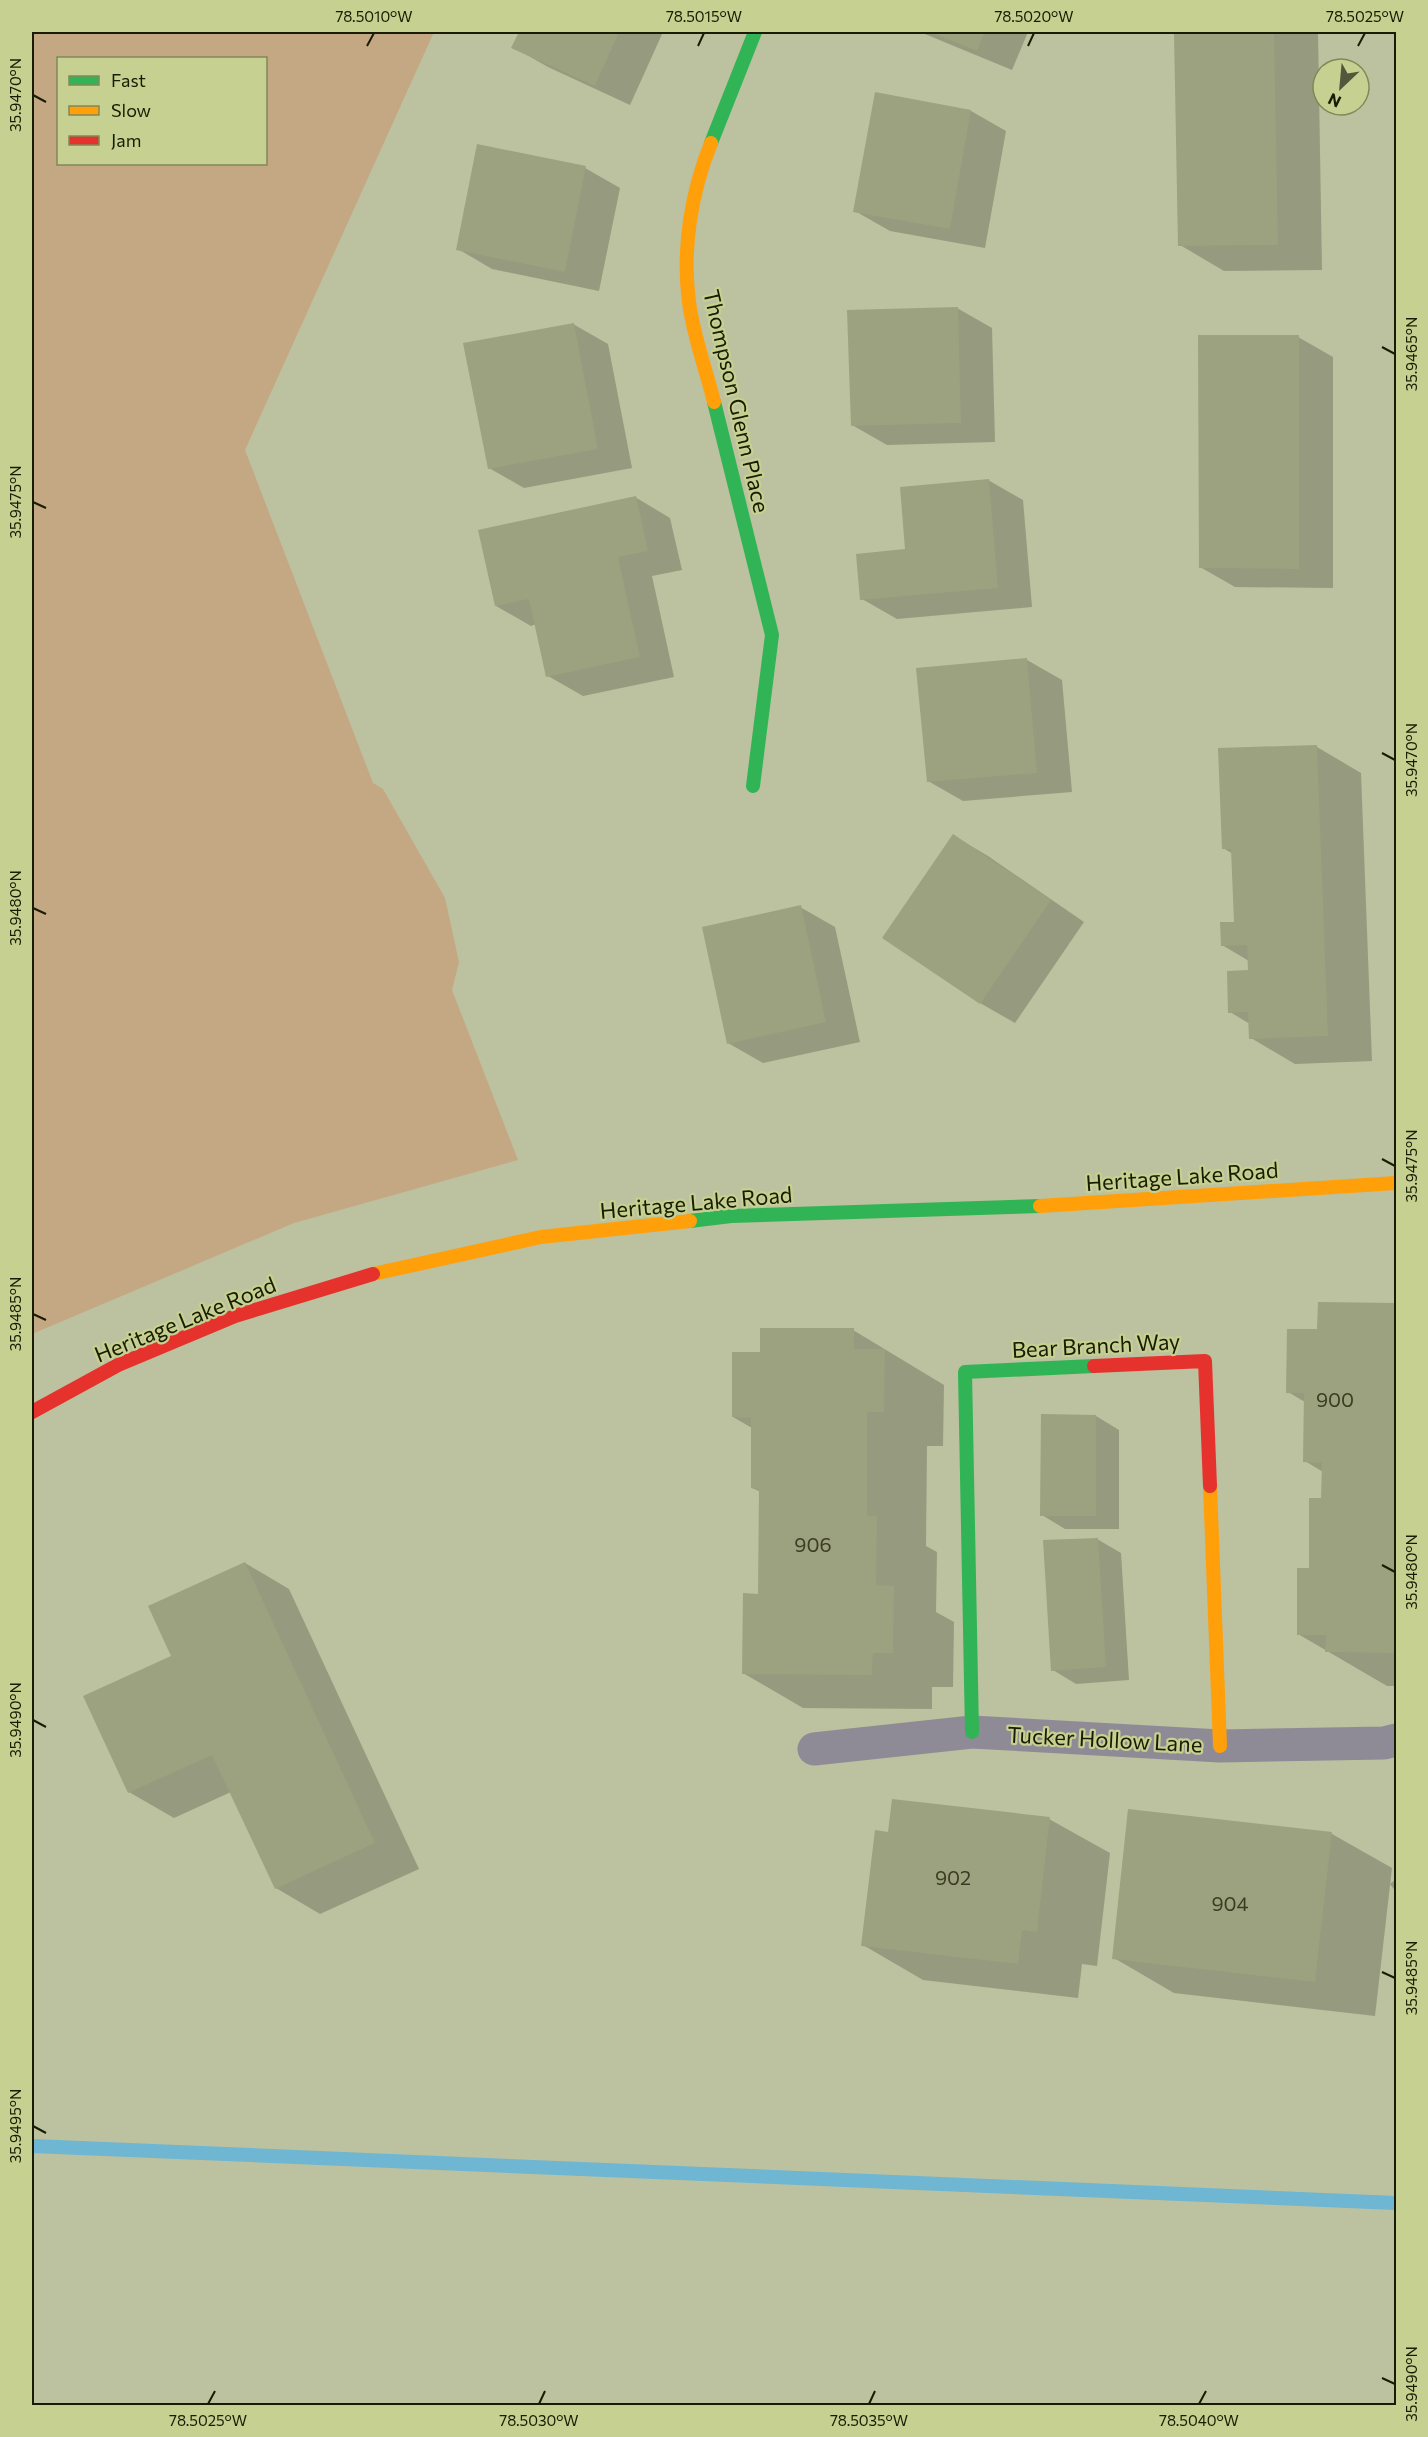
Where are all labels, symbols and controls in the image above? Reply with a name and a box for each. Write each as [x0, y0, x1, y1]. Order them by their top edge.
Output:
text: 78.5010°W [335, 7, 413, 25]
text: 78.5015°W [666, 7, 742, 25]
text: 78.5020°W [994, 7, 1074, 25]
text: 78.5025°W [1326, 7, 1404, 25]
legend [57, 57, 267, 165]
north arrow [1311, 57, 1371, 117]
text: 35.9470°N [6, 58, 24, 132]
text: Fast [111, 69, 146, 91]
text: N [1325, 90, 1344, 112]
text: Slow [111, 99, 151, 121]
text: Jam [111, 129, 141, 151]
street label: Thompson Glenn Place [698, 287, 776, 515]
text: 35.9465°N [1402, 317, 1420, 391]
text: 35.9475°N [6, 466, 24, 538]
text: 35.9470°N [1402, 723, 1420, 797]
text: 35.9480°N [6, 870, 24, 946]
text: 35.9475°N [1402, 1130, 1420, 1202]
street label: Heritage Lake Road [1085, 1156, 1279, 1196]
street label: Heritage Lake Road [599, 1180, 793, 1224]
street label: Heritage Lake Road [90, 1270, 280, 1368]
text: 35.9485°N [6, 1277, 24, 1351]
street label: Bear Branch Way [1011, 1327, 1181, 1363]
house number: 900 [1316, 1387, 1354, 1411]
house number: 906 [794, 1532, 832, 1556]
text: 35.9480°N [1402, 1534, 1420, 1610]
text: 35.9490°N [6, 1682, 24, 1758]
street label: Tucker Hollow Lane [1007, 1720, 1203, 1758]
house number: 902 [935, 1865, 971, 1889]
house number: 904 [1211, 1891, 1249, 1915]
text: 35.9485°N [1402, 1941, 1420, 2015]
text: 35.9495°N [6, 2089, 24, 2163]
text: 35.9490°N [1402, 2346, 1420, 2422]
text: 78.5025°W [169, 2411, 247, 2429]
text: 78.5030°W [499, 2411, 579, 2429]
text: 78.5035°W [830, 2411, 908, 2429]
text: 78.5040°W [1159, 2411, 1239, 2429]

